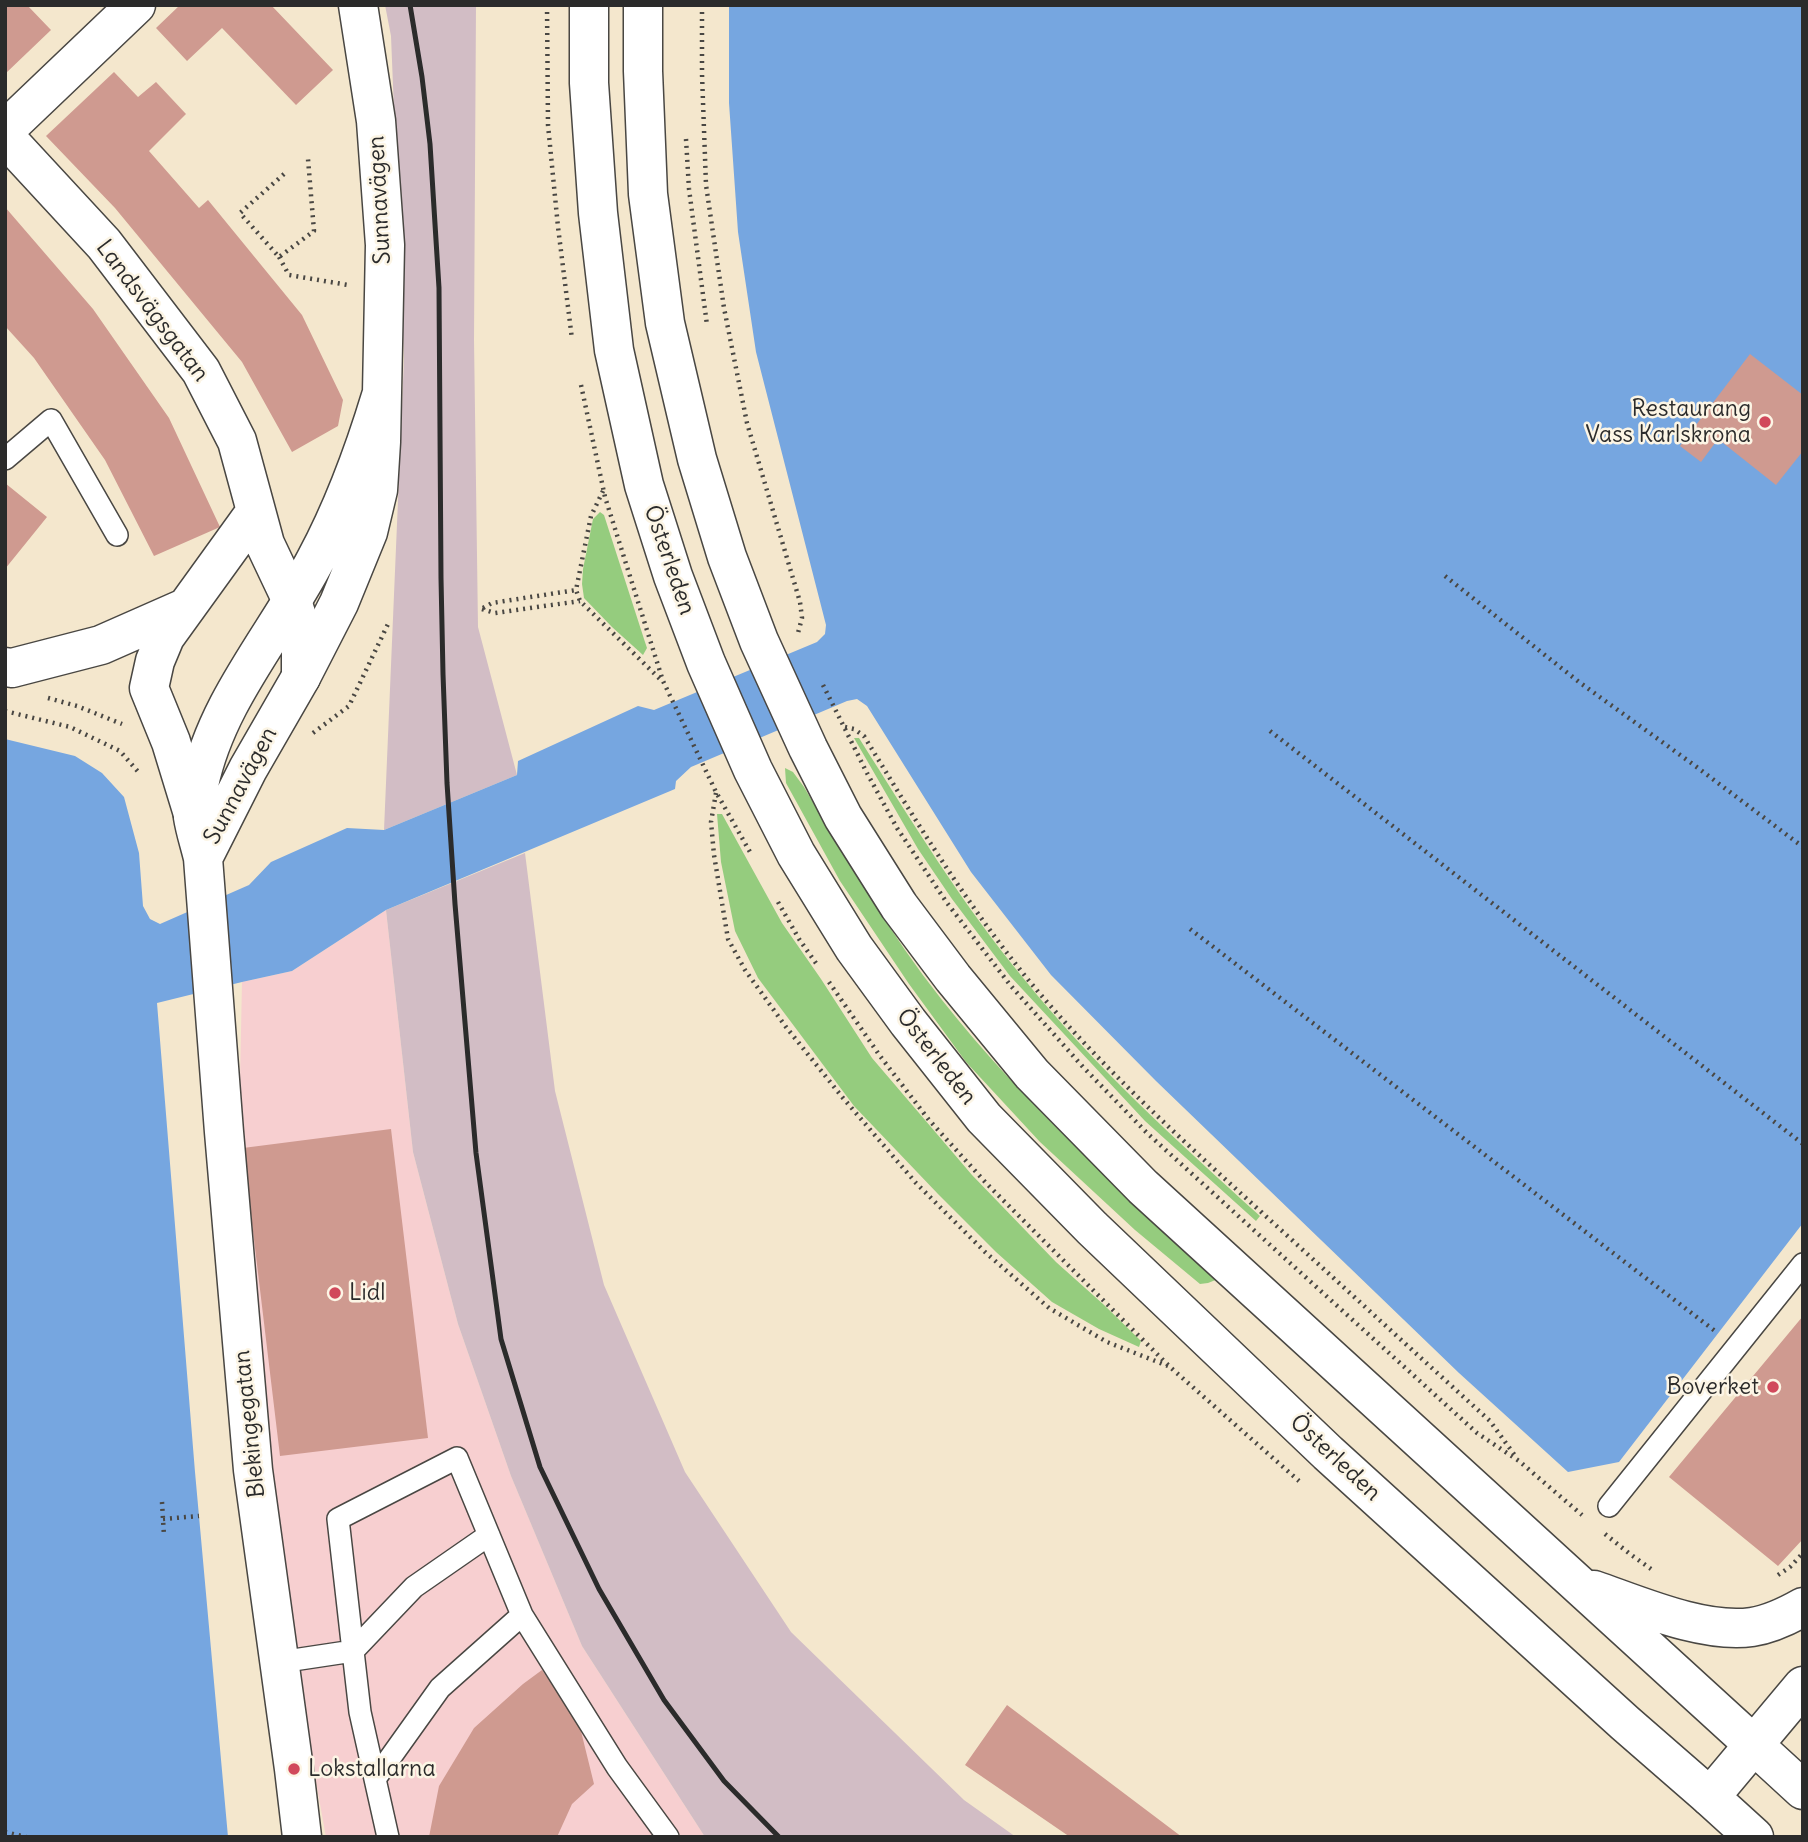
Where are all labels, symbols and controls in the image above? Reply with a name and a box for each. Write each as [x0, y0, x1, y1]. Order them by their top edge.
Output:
street label: Sunnavägen [363, 135, 397, 265]
street label: Landsvägsgatan [90, 235, 214, 387]
place label: Restaurang Vass Karlskrona [1586, 395, 1751, 449]
marker: Restaurang Vass Karlskrona [1757, 414, 1773, 430]
street label: Österleden [637, 502, 701, 618]
street label: Sunnavägen [199, 723, 283, 849]
street label: Österleden [890, 1004, 982, 1110]
place label: Lidl [349, 1279, 385, 1307]
marker: Lidl [327, 1285, 343, 1301]
street label: Blekingegatan [229, 1349, 271, 1499]
place label: Boverket [1666, 1373, 1759, 1401]
marker: Boverket [1765, 1379, 1781, 1395]
street label: Österleden [1284, 1409, 1386, 1507]
place label: Lokstallarna [308, 1755, 436, 1783]
marker: Lokstallarna [286, 1761, 302, 1777]

